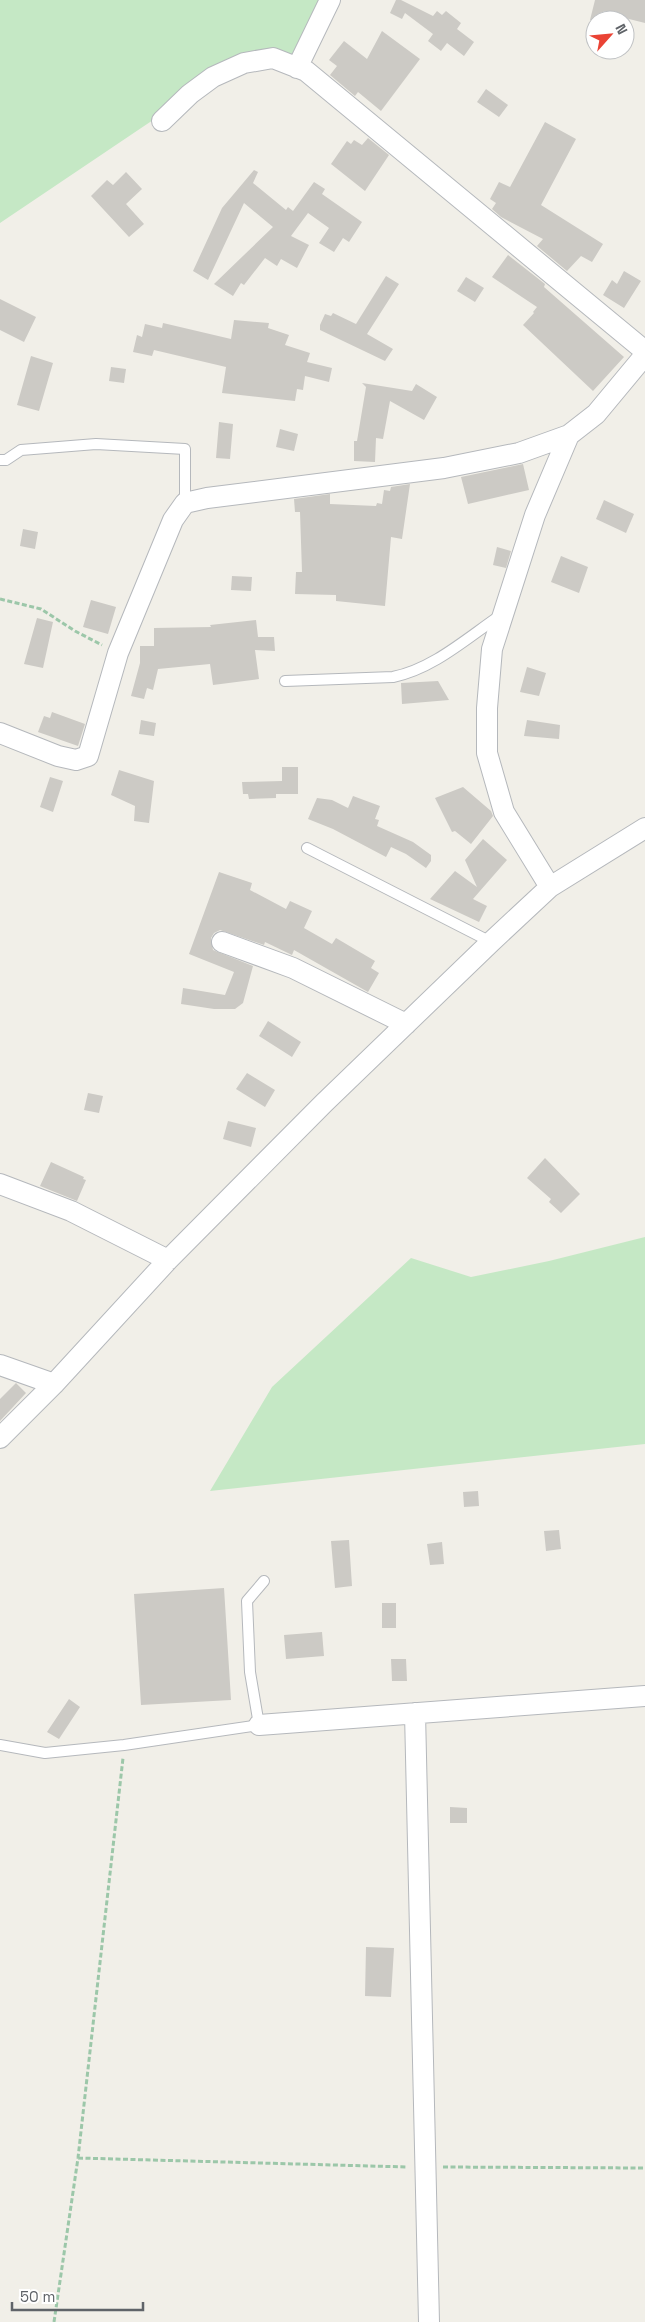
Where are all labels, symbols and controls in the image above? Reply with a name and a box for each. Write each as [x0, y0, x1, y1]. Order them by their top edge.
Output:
north arrow [585, 10, 635, 60]
text: N [611, 21, 632, 37]
scale bar [12, 2280, 144, 2312]
text: 50 m [20, 2287, 55, 2306]

